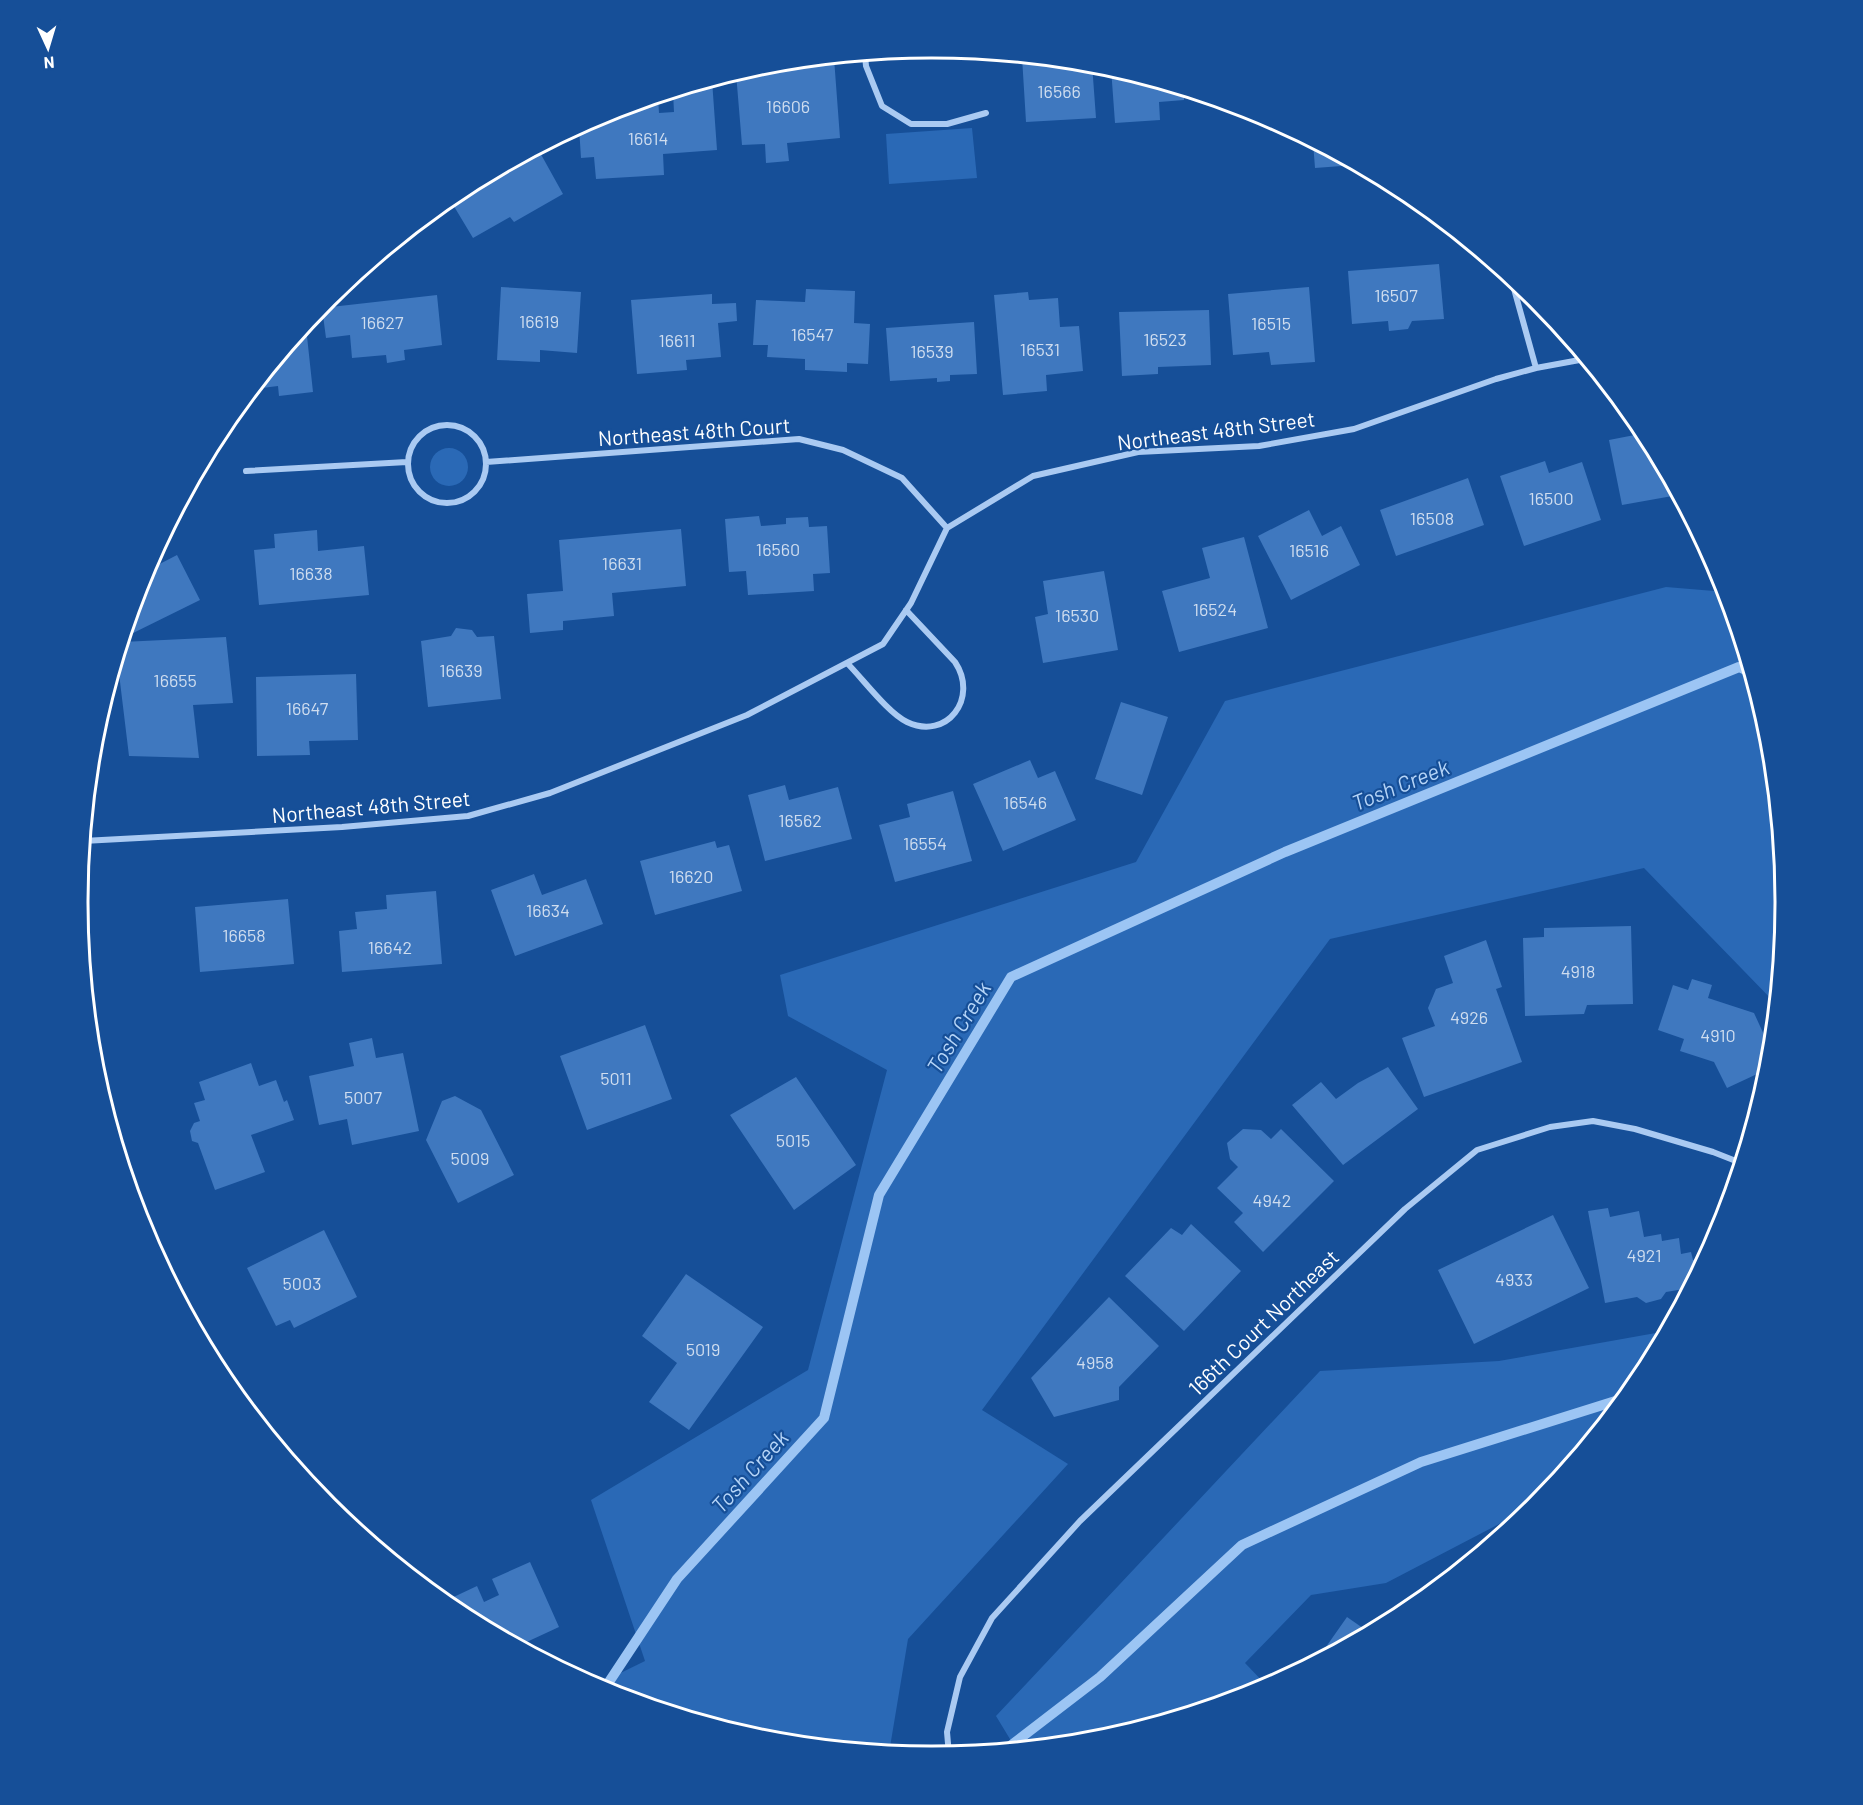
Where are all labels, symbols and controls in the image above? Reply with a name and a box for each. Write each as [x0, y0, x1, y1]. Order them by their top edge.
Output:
north arrow [18, 18, 78, 78]
text: N [43, 54, 55, 73]
house number: 16566 [1037, 80, 1081, 102]
house number: 16606 [766, 95, 810, 117]
house number: 16614 [628, 127, 668, 149]
house number: 16507 [1374, 284, 1418, 306]
house number: 16619 [519, 310, 559, 332]
house number: 16627 [360, 311, 404, 333]
house number: 16515 [1251, 312, 1291, 334]
house number: 16547 [791, 323, 834, 345]
house number: 16523 [1143, 328, 1187, 350]
house number: 16611 [658, 329, 696, 351]
house number: 16531 [1020, 338, 1060, 360]
house number: 16539 [910, 340, 954, 362]
street label: Northeast 48th Street [1116, 405, 1316, 455]
street label: Northeast 48th Court [597, 412, 791, 450]
house number: 16500 [1528, 487, 1574, 509]
house number: 16508 [1410, 507, 1454, 529]
house number: 16560 [756, 538, 800, 560]
house number: 16516 [1289, 539, 1329, 561]
house number: 16631 [602, 552, 642, 574]
house number: 16638 [289, 562, 333, 584]
house number: 16524 [1193, 598, 1237, 620]
house number: 16530 [1055, 604, 1099, 626]
house number: 16639 [439, 659, 483, 681]
house number: 16655 [153, 669, 197, 691]
house number: 16647 [286, 697, 329, 719]
water label: Tosh Creek [1348, 753, 1453, 815]
street label: Northeast 48th Street [271, 785, 471, 827]
house number: 16546 [1003, 791, 1047, 813]
house number: 16562 [778, 809, 822, 831]
house number: 16554 [903, 832, 947, 854]
house number: 16620 [669, 865, 713, 887]
house number: 16634 [526, 899, 570, 921]
house number: 16658 [222, 924, 266, 946]
house number: 16642 [368, 936, 412, 958]
house number: 4918 [1561, 960, 1595, 982]
water label: Tosh Creek [920, 976, 996, 1078]
house number: 4926 [1450, 1006, 1488, 1028]
house number: 4910 [1700, 1024, 1736, 1046]
house number: 5011 [600, 1067, 632, 1089]
house number: 5007 [344, 1086, 383, 1108]
house number: 5015 [776, 1129, 810, 1151]
house number: 5009 [451, 1147, 489, 1169]
house number: 4942 [1253, 1189, 1291, 1211]
street label: 166th Court Northeast [1183, 1244, 1343, 1400]
house number: 4921 [1627, 1244, 1662, 1266]
house number: 4933 [1495, 1268, 1533, 1290]
house number: 5003 [283, 1272, 321, 1294]
house number: 5019 [686, 1338, 720, 1360]
house number: 4958 [1076, 1351, 1114, 1373]
water label: Tosh Creek [705, 1424, 793, 1518]

